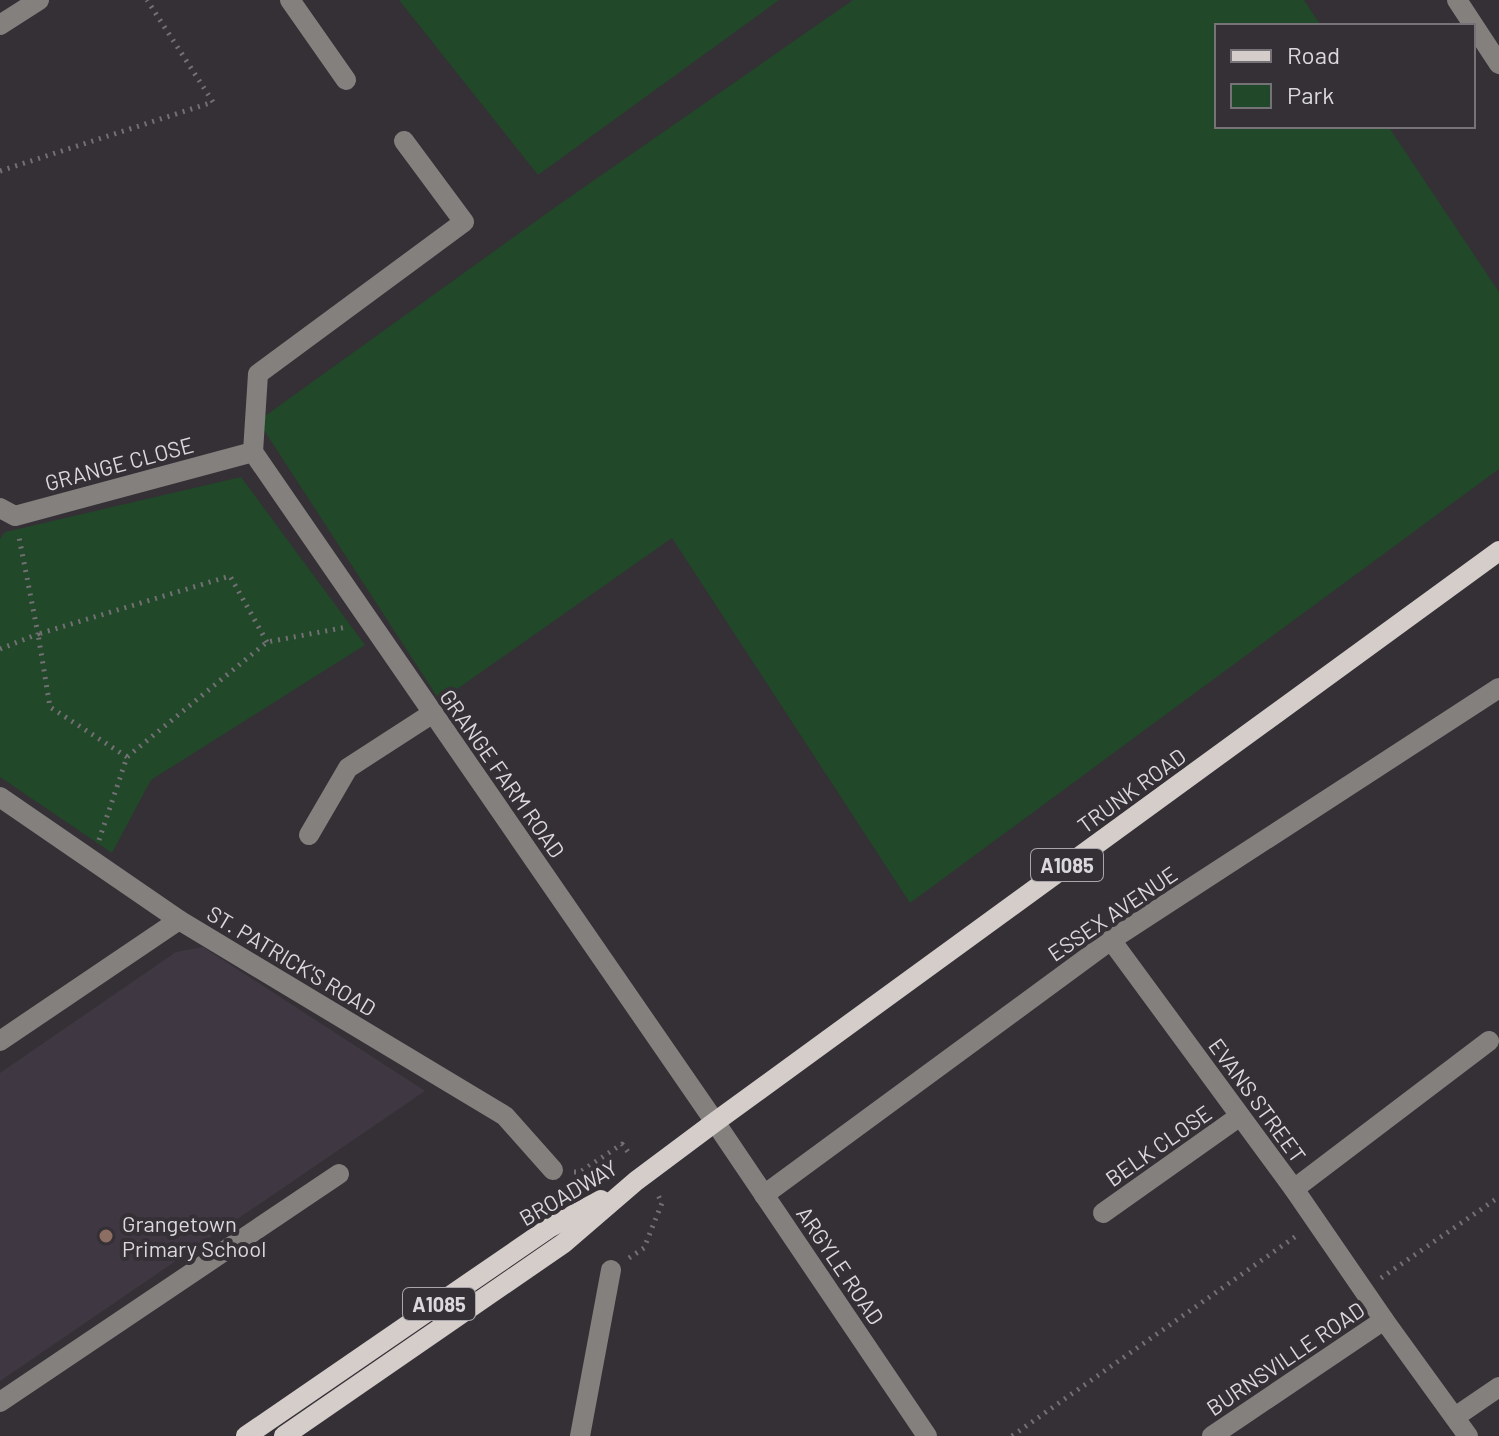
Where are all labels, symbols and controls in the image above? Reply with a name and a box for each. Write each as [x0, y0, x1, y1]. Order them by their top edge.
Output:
legend [1215, 24, 1475, 128]
text: Road [1287, 40, 1340, 69]
text: Park [1287, 80, 1334, 109]
street label: GRANGE CLOSE [42, 431, 196, 495]
street label: GRANGE FARM ROAD [435, 684, 571, 862]
street label: TRUNK ROAD [1072, 742, 1190, 838]
road number: A1085 [1031, 849, 1103, 881]
street label: ESSEX AVENUE [1042, 860, 1182, 966]
street label: ST. PATRICK'S ROAD [203, 899, 381, 1021]
street label: EVANS STREET [1204, 1033, 1312, 1167]
street label: BELK CLOSE [1100, 1099, 1216, 1191]
street label: BROADWAY [514, 1154, 622, 1230]
street label: ARGYLE ROAD [792, 1201, 890, 1329]
place label: Grangetown Primary School [122, 1210, 266, 1261]
marker: Grangetown Primary School [97, 1227, 115, 1245]
road number: A1085 [403, 1288, 475, 1320]
street label: BURNSVILLE ROAD [1201, 1296, 1369, 1420]

